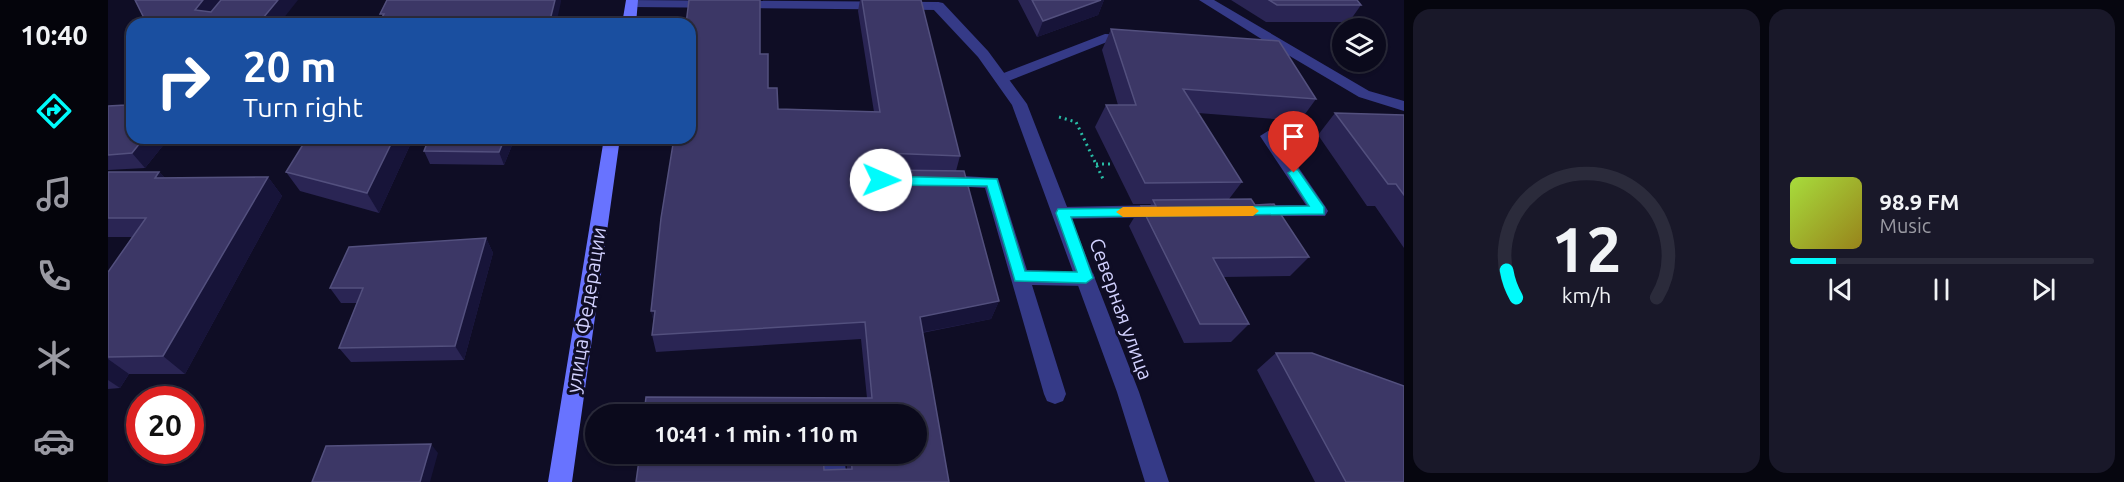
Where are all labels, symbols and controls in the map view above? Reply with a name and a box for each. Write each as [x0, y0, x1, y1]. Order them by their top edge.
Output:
map controls [1332, 18, 1386, 72]
button: layers [1332, 18, 1386, 72]
text: 10:40 [20, 20, 88, 50]
icon: right [144, 42, 222, 120]
text: 20 m [243, 43, 337, 90]
icon: directions [33, 90, 75, 132]
text: Turn right [243, 92, 363, 122]
pin [1268, 111, 1319, 173]
icon: arrive [1277, 120, 1310, 153]
position arrow [849, 148, 913, 212]
icon: music [33, 173, 75, 215]
text: 98.9 FM [1880, 189, 1959, 214]
text: 12 [1551, 214, 1621, 284]
text: Music [1880, 214, 1931, 237]
street label: улица Федерации [561, 225, 610, 395]
street label: Северная улица [1085, 235, 1158, 383]
icon: phone [33, 255, 75, 297]
icon: previous [1824, 273, 1857, 306]
icon: pause [1925, 273, 1958, 306]
icon: next [2027, 273, 2060, 306]
text: km/h [1561, 283, 1611, 307]
icon: climate [33, 337, 75, 379]
speed limit sign: 20 [126, 386, 204, 464]
icon: car [33, 420, 75, 462]
text: 10:41 · 1 min · 110 m [654, 421, 858, 446]

